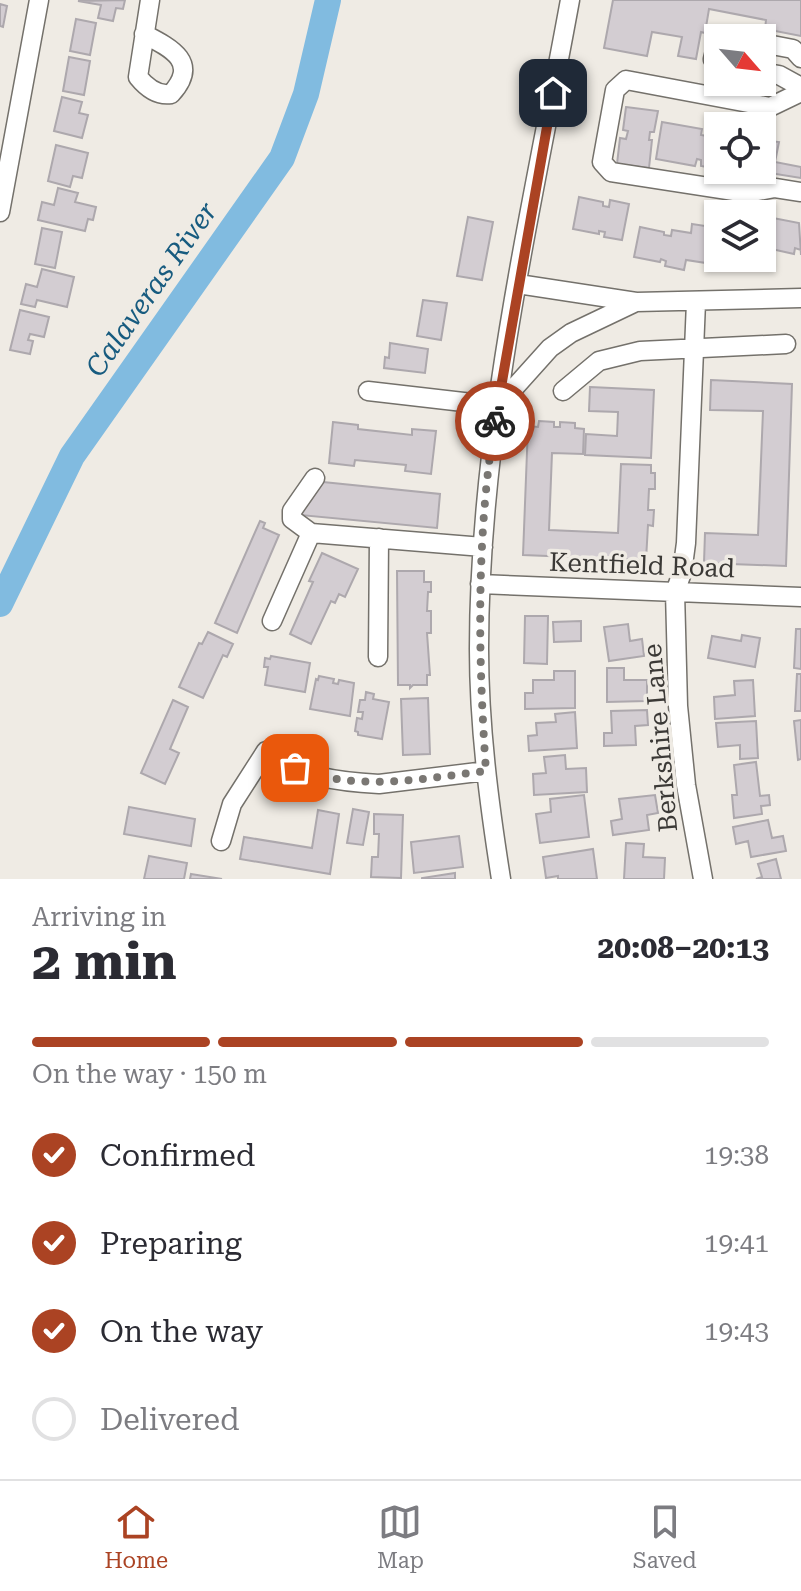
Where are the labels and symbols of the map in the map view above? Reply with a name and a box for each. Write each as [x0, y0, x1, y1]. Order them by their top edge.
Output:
north arrow [704, 24, 776, 96]
pin [519, 59, 587, 127]
water label: Calaveras River [79, 195, 224, 383]
courier [455, 381, 535, 461]
street label: Kentfield Road [549, 547, 736, 583]
street label: Berkshire Lane [637, 643, 683, 833]
pin [261, 734, 329, 802]

